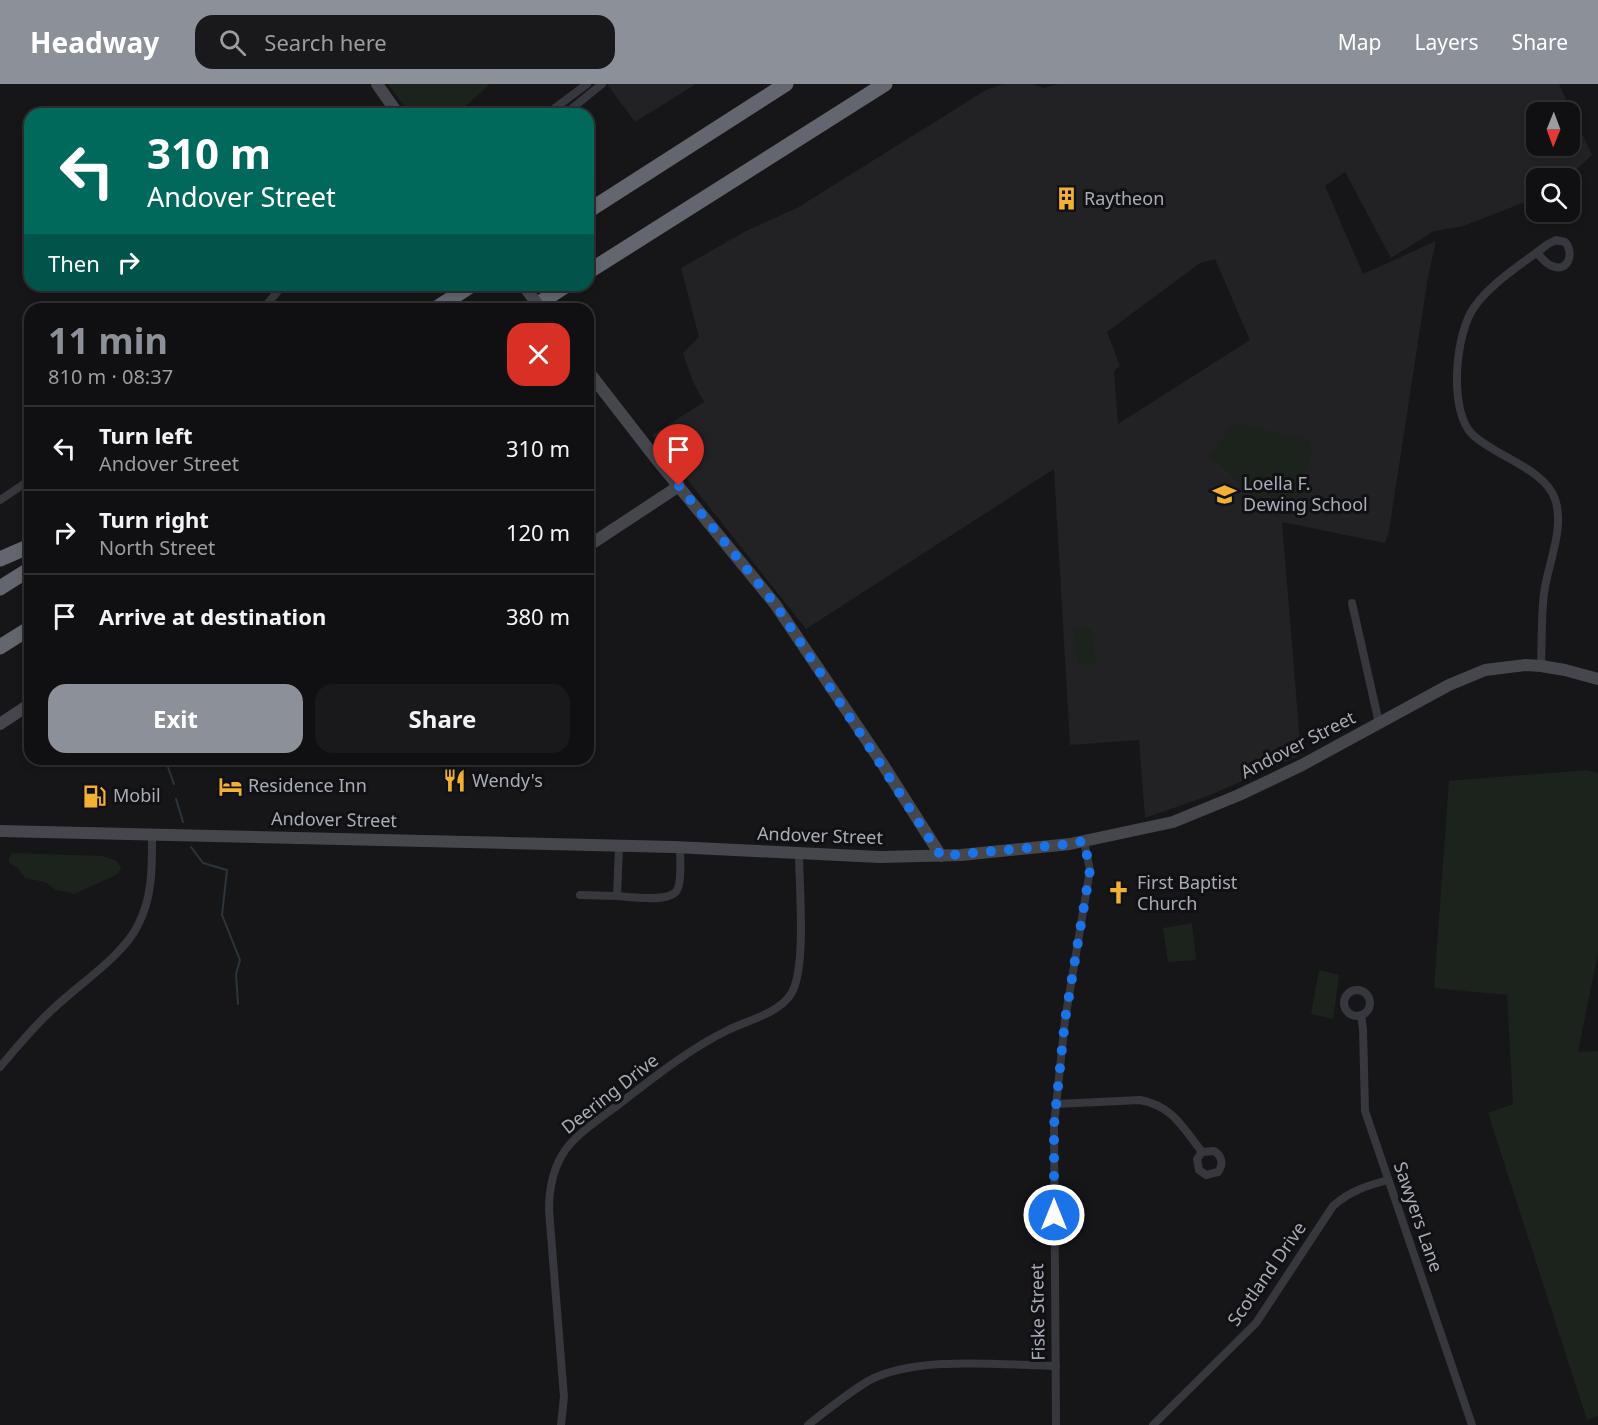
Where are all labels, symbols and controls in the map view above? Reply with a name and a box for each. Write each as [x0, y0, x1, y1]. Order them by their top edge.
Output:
search box [195, 15, 615, 69]
text: Headway [30, 23, 159, 61]
icon: search [216, 26, 249, 59]
text: Search here [264, 27, 387, 57]
text: Map [1338, 28, 1382, 56]
text: Layers [1415, 28, 1479, 56]
text: Share [1512, 28, 1568, 56]
north arrow [1526, 102, 1580, 156]
map controls [1526, 102, 1580, 222]
text: 310 m [147, 124, 271, 181]
icon: left [48, 132, 126, 210]
button: search [1526, 168, 1580, 222]
text: Andover Street [147, 178, 336, 215]
building icon: Raytheon [1053, 186, 1079, 212]
place label: Raytheon [1084, 186, 1164, 210]
icon: right [112, 246, 145, 279]
text: Then [48, 248, 100, 278]
text: 11 min [48, 316, 168, 365]
button: close [507, 323, 570, 386]
text: 810 m · 08:37 [48, 363, 173, 390]
text: Turn left [99, 420, 193, 450]
pin [653, 424, 704, 486]
icon: left [48, 432, 81, 465]
text: 310 m [506, 433, 570, 463]
icon: arrive [662, 433, 695, 466]
text: Andover Street [99, 450, 239, 477]
place label: Loella F. Dewing School [1243, 471, 1368, 516]
school or university icon: Loella F. Dewing School [1212, 481, 1238, 507]
text: Turn right [99, 504, 209, 534]
icon: right [48, 516, 81, 549]
text: 120 m [506, 517, 570, 547]
text: North Street [99, 534, 215, 561]
icon: arrive [48, 600, 81, 633]
text: Arrive at destination [99, 601, 326, 631]
text: 380 m [506, 601, 570, 631]
button: Exit [48, 684, 303, 753]
button: Share [315, 684, 570, 753]
street label: Andover Street [1236, 705, 1360, 783]
restaurant icon: Wendy's [441, 768, 467, 794]
place label: Wendy's [472, 768, 543, 792]
hotel icon: Residence Inn [217, 773, 243, 799]
place label: Residence Inn [248, 773, 367, 797]
fuel station icon: Mobil [82, 783, 108, 809]
place label: Mobil [113, 783, 161, 807]
street label: Andover Street [271, 806, 398, 832]
street label: Andover Street [757, 821, 884, 849]
place label: First Baptist Church [1137, 870, 1238, 915]
church icon: First Baptist Church [1106, 880, 1132, 906]
street label: Deering Drive [556, 1048, 663, 1139]
street label: Sawyers Lane [1389, 1158, 1449, 1275]
position arrow [1022, 1183, 1086, 1247]
street label: Scotland Drive [1221, 1217, 1311, 1330]
street label: Fiske Street [1024, 1263, 1050, 1361]

